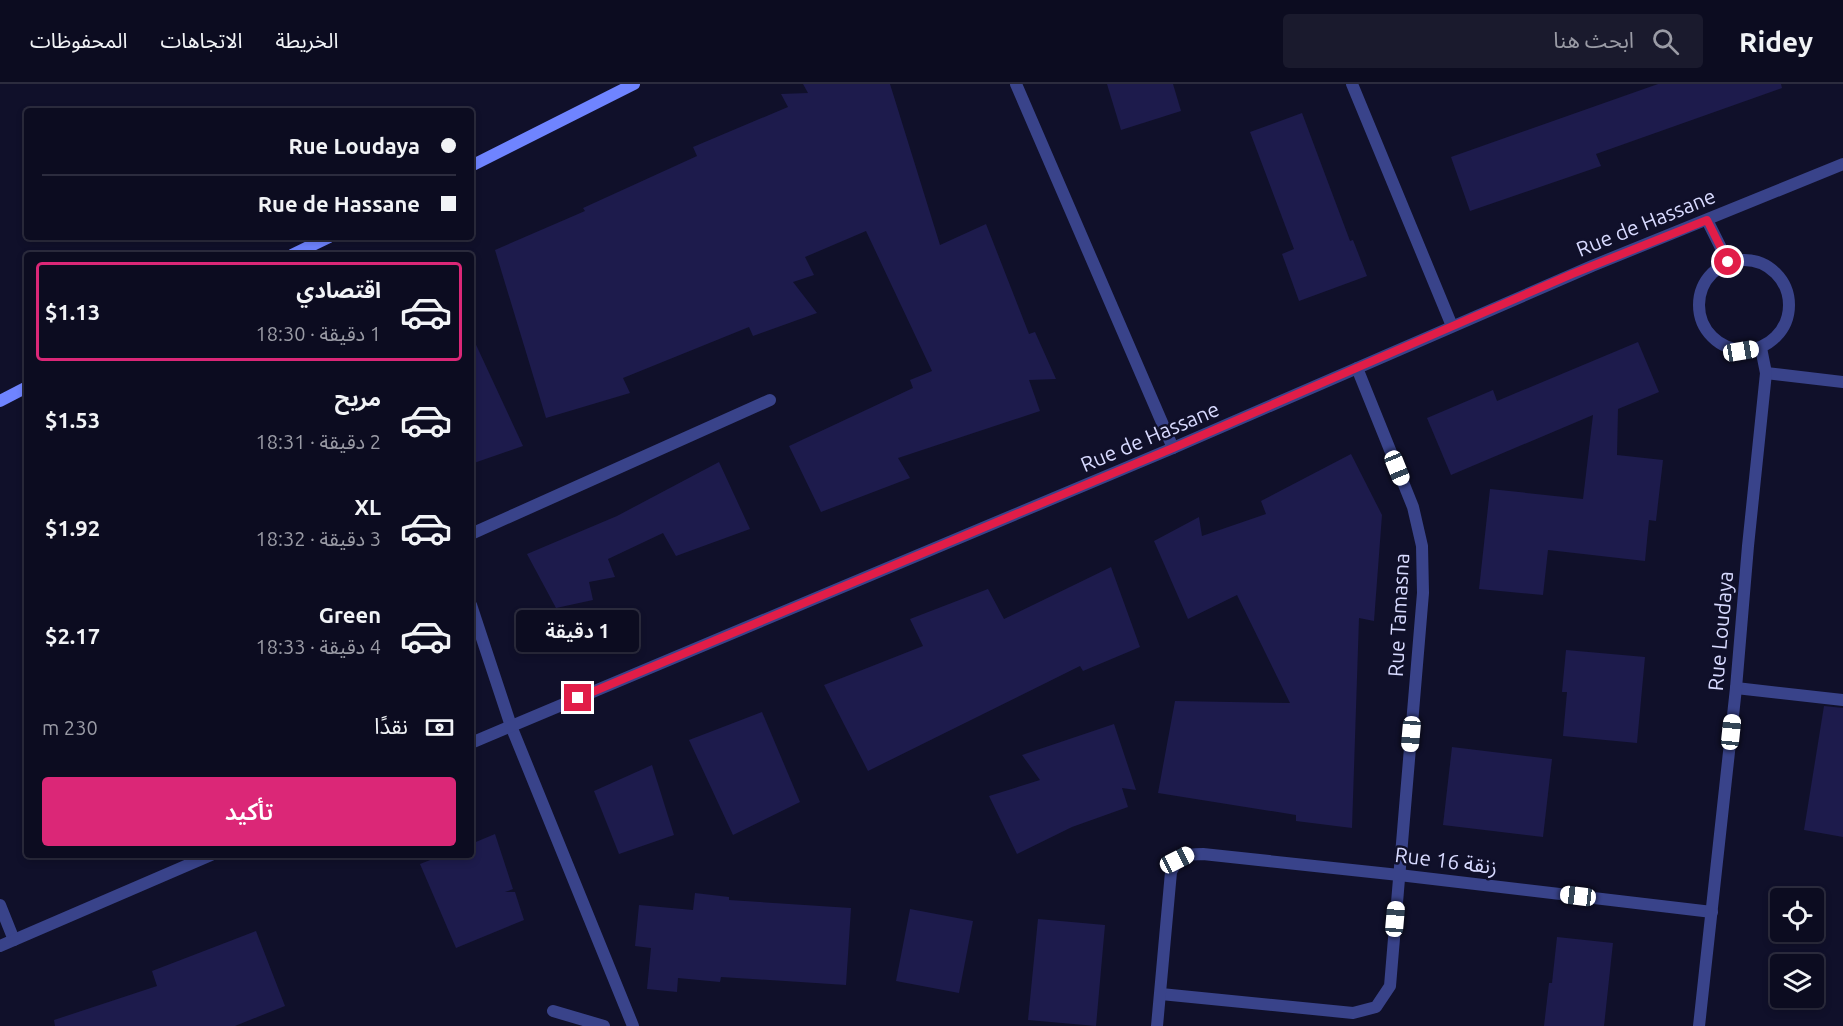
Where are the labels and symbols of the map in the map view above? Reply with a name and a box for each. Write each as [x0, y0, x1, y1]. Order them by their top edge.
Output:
street label: Rue de Hassane [1572, 183, 1719, 261]
route start [1714, 248, 1741, 275]
car [1722, 339, 1760, 363]
street label: Rue de Hassane [1077, 396, 1223, 476]
car [1382, 448, 1412, 488]
street label: Rue Tamasna [1383, 552, 1413, 677]
street label: Rue Loudaya [1703, 570, 1737, 692]
callout: 1 دقيقة [516, 611, 640, 653]
route end [564, 684, 591, 711]
car [1720, 713, 1742, 751]
car [1400, 715, 1422, 753]
street label: Rue 16 زنقة [1393, 842, 1499, 879]
car [1157, 844, 1197, 876]
car [1559, 885, 1597, 907]
car [1384, 900, 1406, 938]

